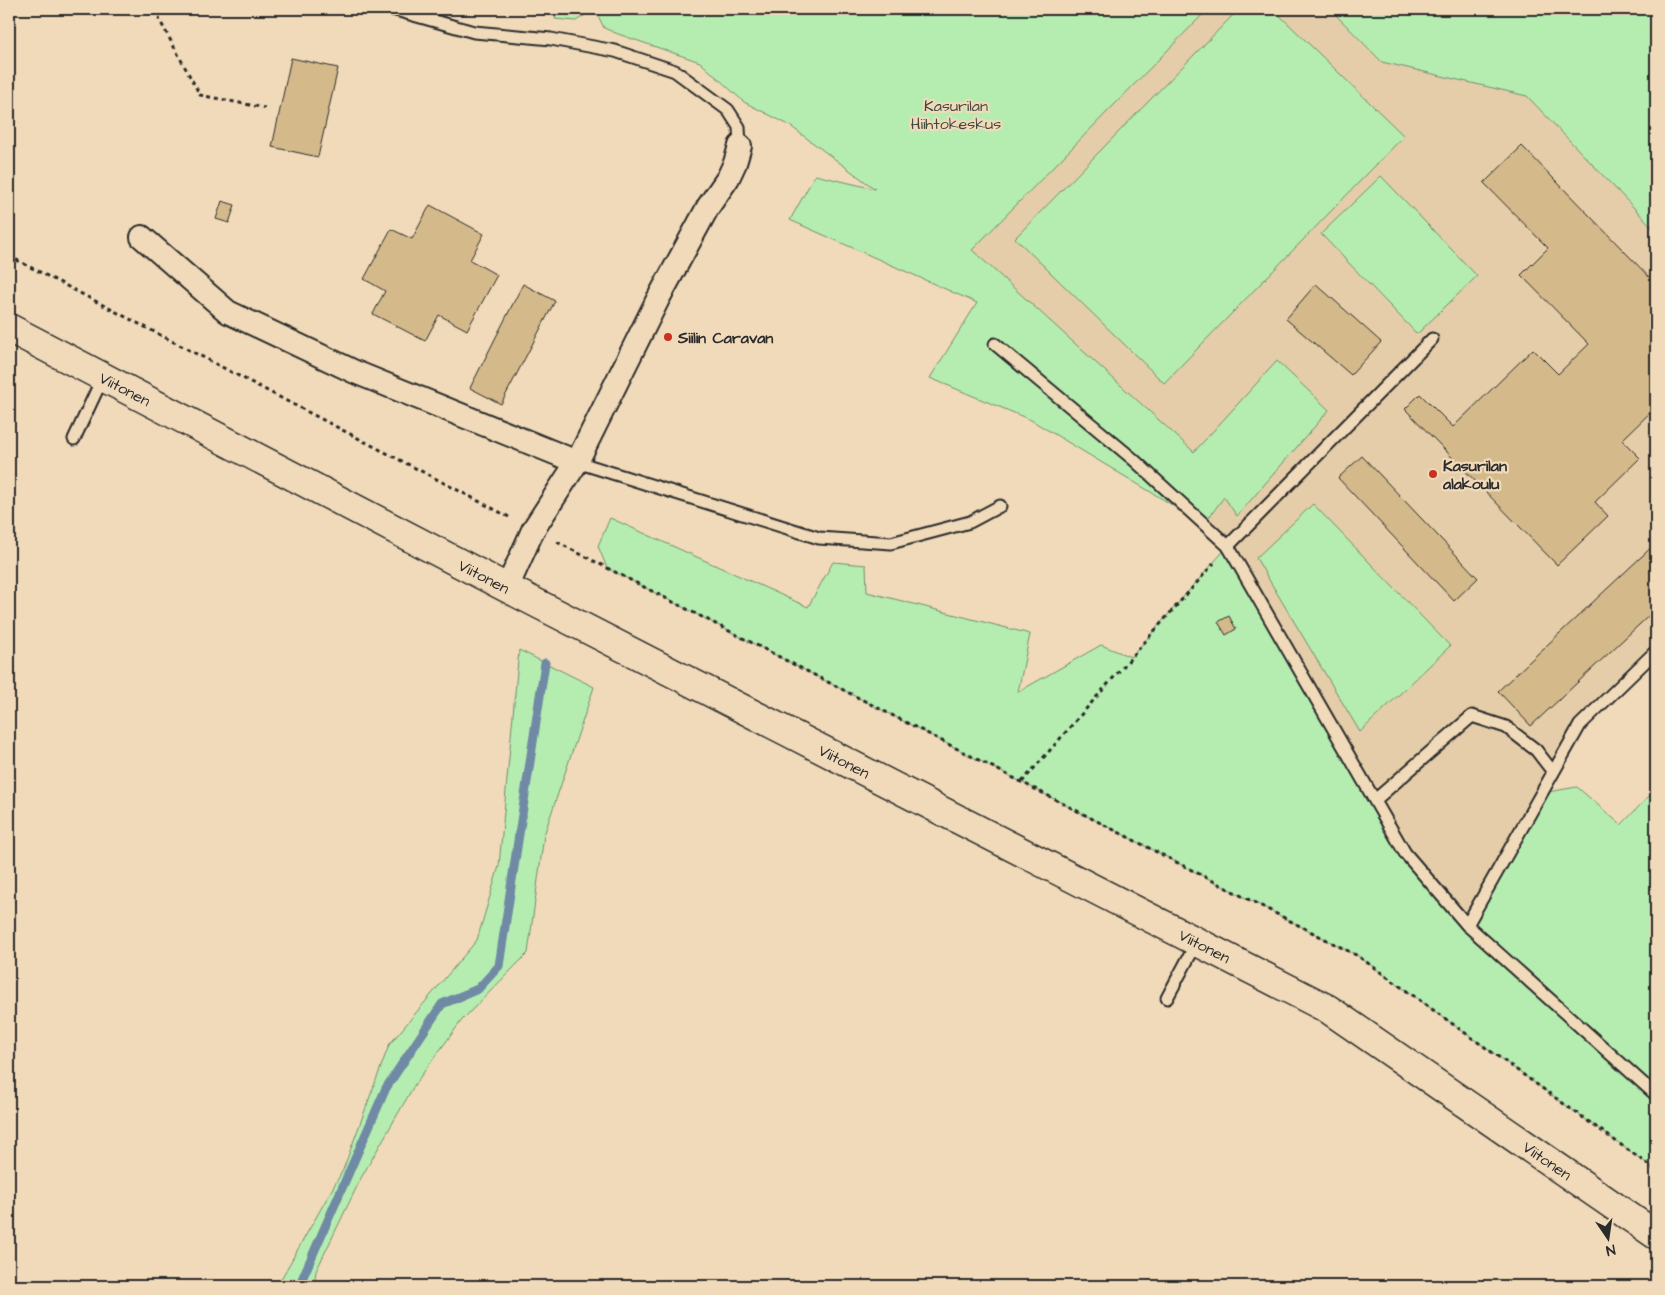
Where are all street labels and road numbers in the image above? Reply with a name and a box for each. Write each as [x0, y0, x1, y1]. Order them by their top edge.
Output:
street label: Viitonen [95, 367, 154, 412]
street label: Viitonen [454, 554, 513, 599]
street label: Viitonen [814, 740, 873, 784]
street label: Viitonen [1175, 924, 1234, 969]
street label: Viitonen [1518, 1136, 1576, 1186]

